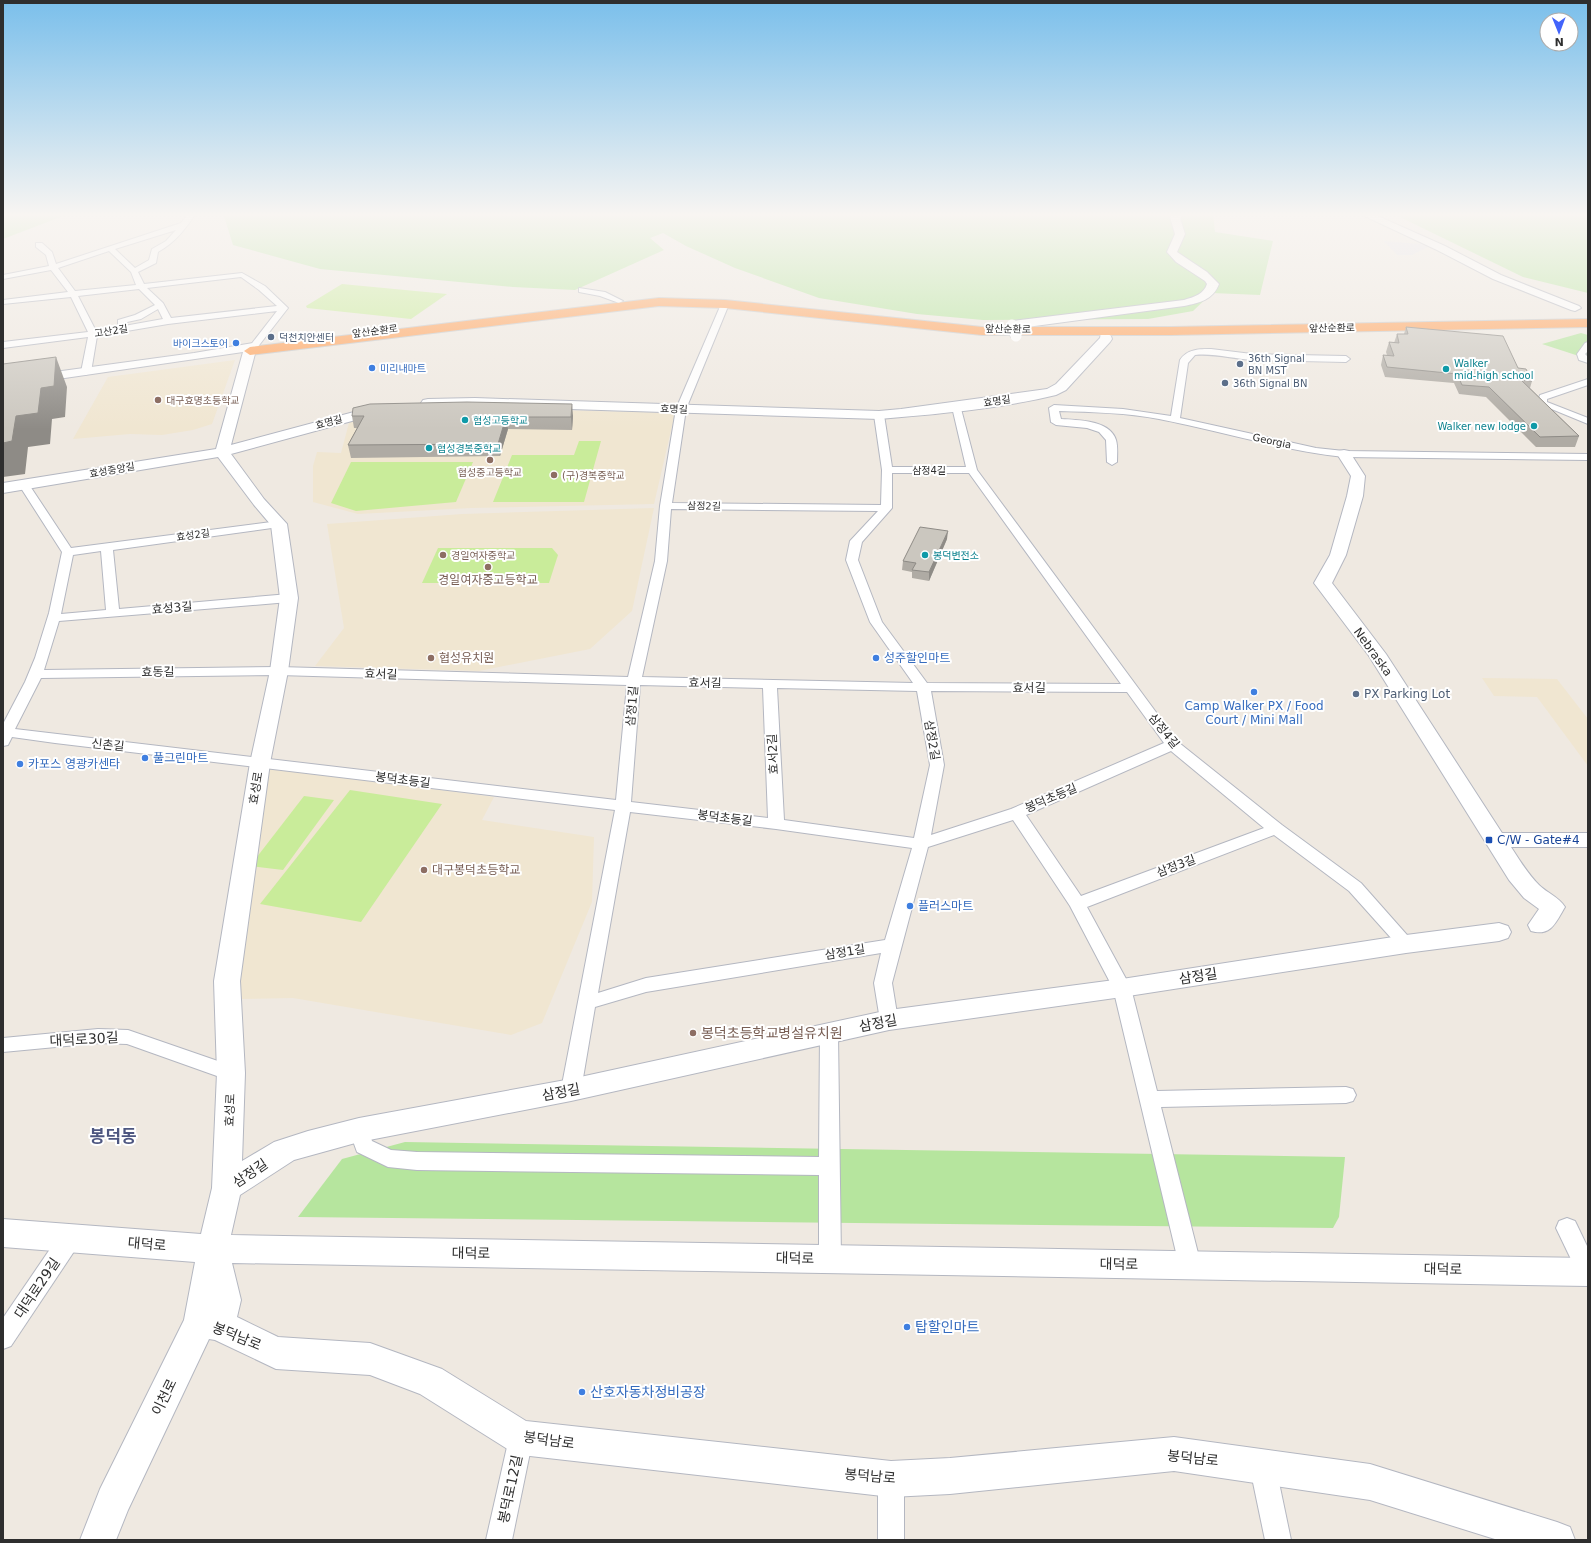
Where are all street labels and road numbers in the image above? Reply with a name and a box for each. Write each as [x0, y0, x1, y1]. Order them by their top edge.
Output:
street label: 앞산순환로 [1309, 322, 1355, 334]
street label: 고산2길 [93, 323, 129, 339]
street label: 앞산순환로 [352, 323, 398, 339]
street label: 앞산순환로 [985, 323, 1031, 335]
street label: 효명길 [983, 393, 1011, 409]
street label: 효명길 [660, 403, 688, 415]
street label: 효명길 [314, 413, 344, 431]
street label: Georgia [1252, 432, 1292, 450]
street label: 효성중앙길 [88, 461, 136, 479]
street label: 삼정4길 [912, 465, 946, 476]
street label: 삼정2길 [687, 500, 721, 512]
street label: 효성2길 [175, 527, 211, 543]
street label: 효성3길 [151, 599, 193, 617]
street label: Nebraska [1351, 625, 1395, 679]
street label: 효동길 [141, 665, 175, 679]
street label: 효서길 [364, 666, 398, 682]
street label: 효서길 [688, 676, 722, 690]
street label: 효서길 [1012, 681, 1046, 695]
street label: 삼정1길 [623, 685, 641, 727]
street label: 삼정4길 [1146, 711, 1182, 751]
street label: 삼정2길 [922, 719, 942, 761]
street label: 효서2길 [765, 733, 781, 775]
street label: 신촌길 [91, 736, 125, 754]
street label: 봉덕초등길 [375, 770, 431, 790]
street label: 효성로 [246, 771, 266, 805]
street label: 봉덕초등길 [1023, 781, 1079, 815]
street label: 봉덕초등길 [697, 808, 753, 828]
street label: 삼정3길 [1154, 852, 1198, 880]
street label: 삼정1길 [824, 942, 866, 962]
street label: 삼정길 [1178, 965, 1218, 987]
street label: 삼정길 [858, 1011, 898, 1035]
street label: 대덕로30길 [49, 1029, 119, 1049]
street label: 삼정길 [541, 1080, 581, 1104]
street label: 효성로 [222, 1093, 238, 1127]
street label: 삼정길 [230, 1156, 270, 1190]
street label: 대덕로 [127, 1234, 167, 1254]
street label: 대덕로 [452, 1245, 491, 1261]
street label: 대덕로 [776, 1250, 815, 1266]
street label: 대덕로29길 [11, 1255, 63, 1321]
street label: 대덕로 [1100, 1256, 1139, 1272]
street label: 대덕로 [1424, 1261, 1463, 1277]
street label: 봉덕남로 [210, 1319, 264, 1353]
street label: 이천로 [148, 1376, 180, 1418]
street label: 봉덕남로 [522, 1428, 576, 1452]
street label: 봉덕남로 [1167, 1447, 1220, 1469]
street label: 봉덕로12길 [495, 1453, 525, 1525]
street label: 봉덕남로 [844, 1466, 896, 1486]

